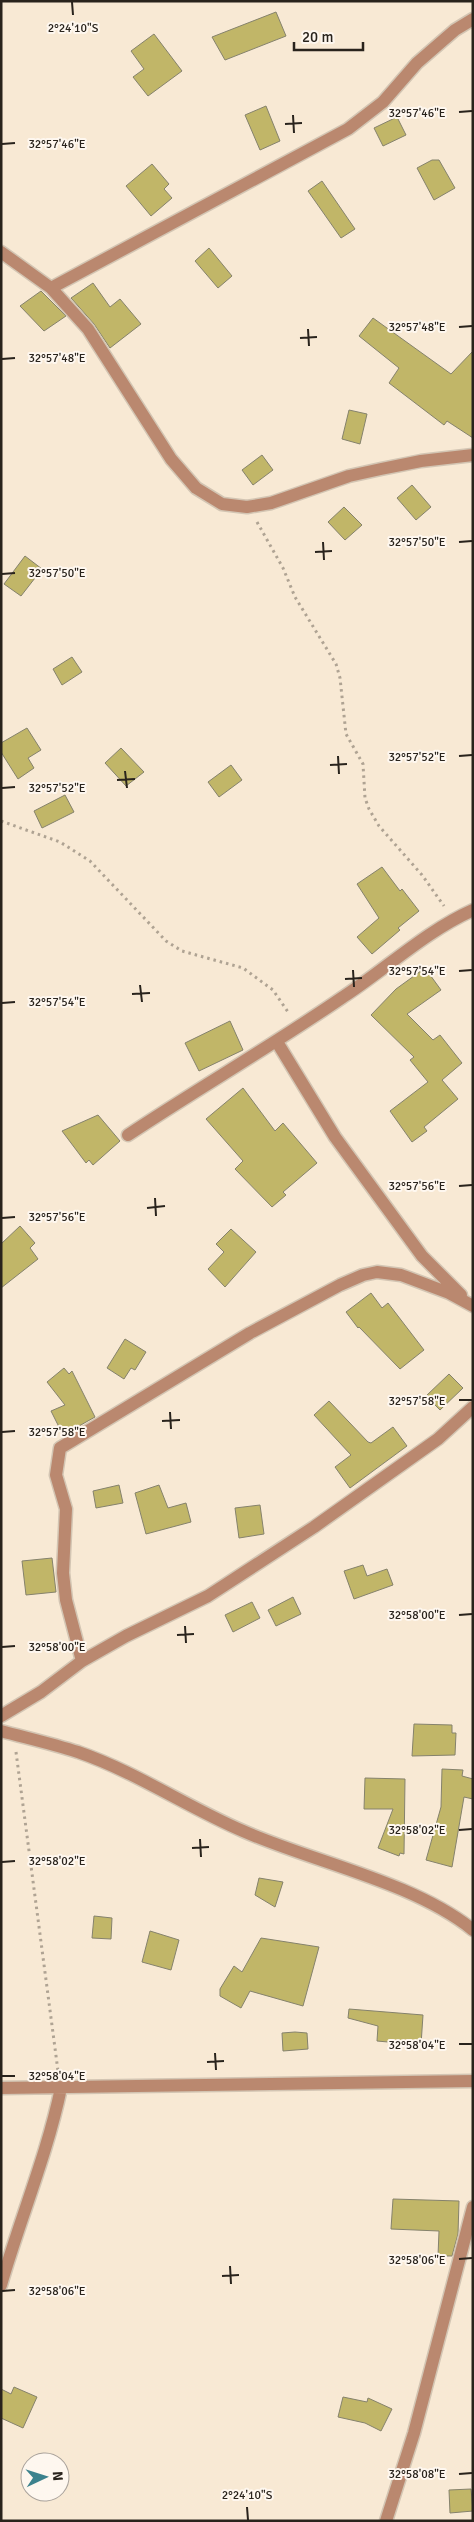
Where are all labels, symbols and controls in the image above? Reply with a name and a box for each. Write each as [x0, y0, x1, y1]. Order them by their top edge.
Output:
scale bar [294, 20, 363, 52]
text: 2°24'10"S [48, 21, 99, 36]
text: 20 m [302, 28, 333, 46]
text: 32°57'46"E [388, 106, 446, 121]
text: 32°57'46"E [28, 137, 86, 152]
text: 32°57'48"E [388, 320, 446, 335]
text: 32°57'48"E [28, 351, 86, 366]
text: 32°57'50"E [388, 535, 446, 550]
text: 32°57'50"E [28, 566, 86, 581]
text: 32°57'52"E [388, 750, 446, 765]
text: 32°57'52"E [28, 781, 86, 796]
text: 32°57'54"E [388, 964, 446, 979]
text: 32°57'54"E [28, 995, 86, 1010]
text: 32°57'56"E [388, 1179, 446, 1194]
text: 32°57'56"E [28, 1210, 86, 1225]
text: 32°57'58"E [388, 1394, 446, 1409]
text: 32°57'58"E [28, 1425, 86, 1440]
text: 32°58'00"E [388, 1608, 446, 1623]
text: 32°58'00"E [28, 1640, 86, 1655]
text: 32°58'02"E [388, 1823, 446, 1838]
text: 32°58'02"E [28, 1854, 86, 1869]
text: 32°58'04"E [388, 2038, 446, 2053]
text: 32°58'04"E [28, 2069, 86, 2084]
text: 32°58'06"E [388, 2253, 446, 2268]
text: 32°58'06"E [28, 2284, 86, 2299]
north arrow [20, 2452, 70, 2502]
text: 32°58'08"E [388, 2467, 446, 2482]
text: N [49, 2471, 66, 2482]
text: 2°24'10"S [222, 2488, 273, 2503]

